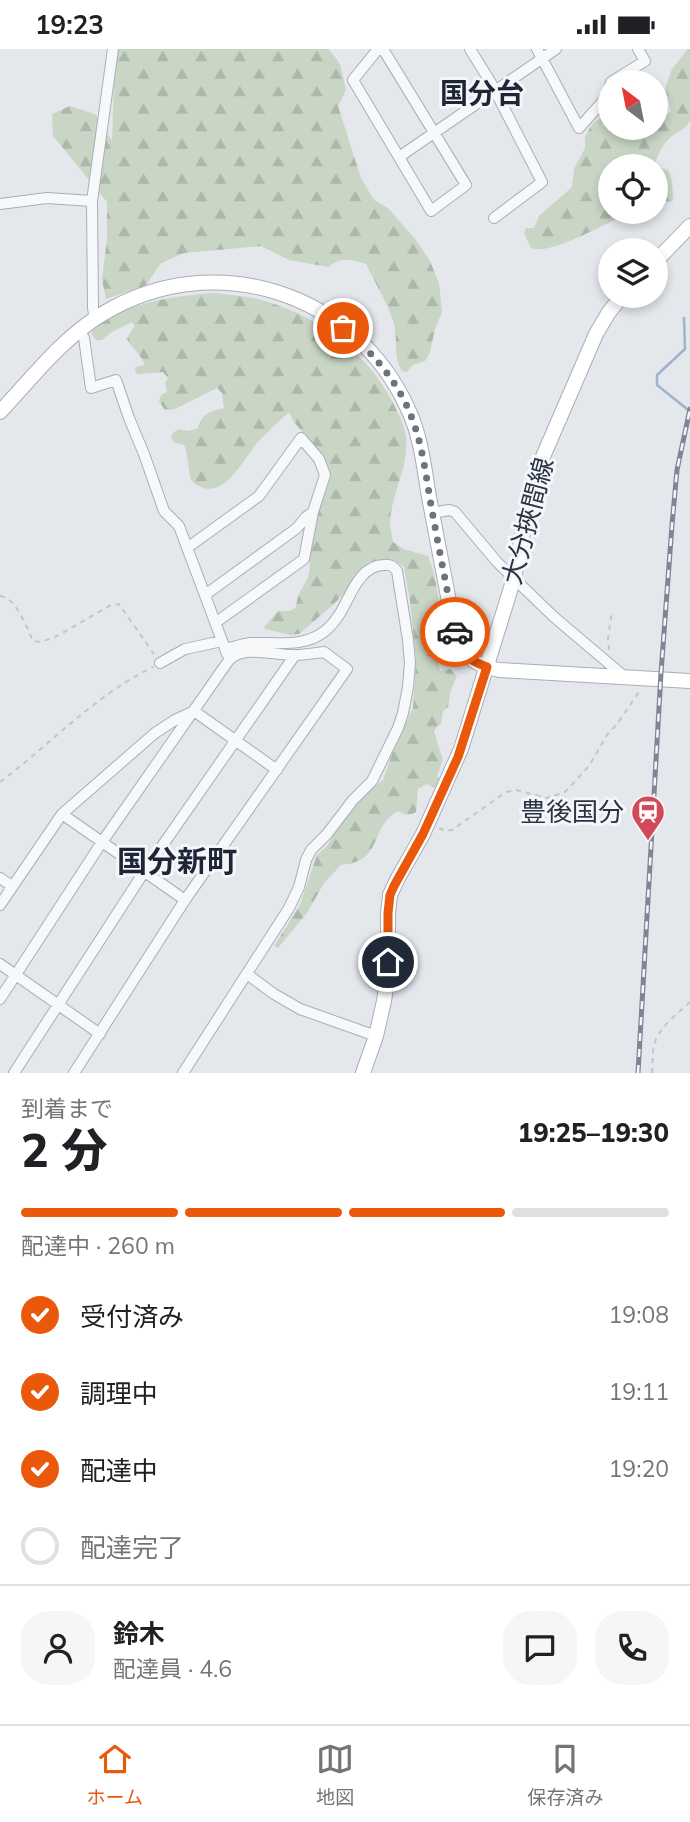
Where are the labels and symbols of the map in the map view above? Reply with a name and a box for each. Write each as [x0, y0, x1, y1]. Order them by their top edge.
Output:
north arrow [598, 70, 668, 140]
district label: 国分台 [440, 75, 524, 110]
pin [313, 298, 373, 358]
street label: 大分挾間線 [495, 454, 560, 588]
courier [420, 597, 490, 667]
station icon: 豊後国分 [629, 793, 667, 842]
place label: 豊後国分 [520, 795, 624, 828]
district label: 国分新町 [117, 842, 237, 880]
pin [358, 932, 418, 992]

